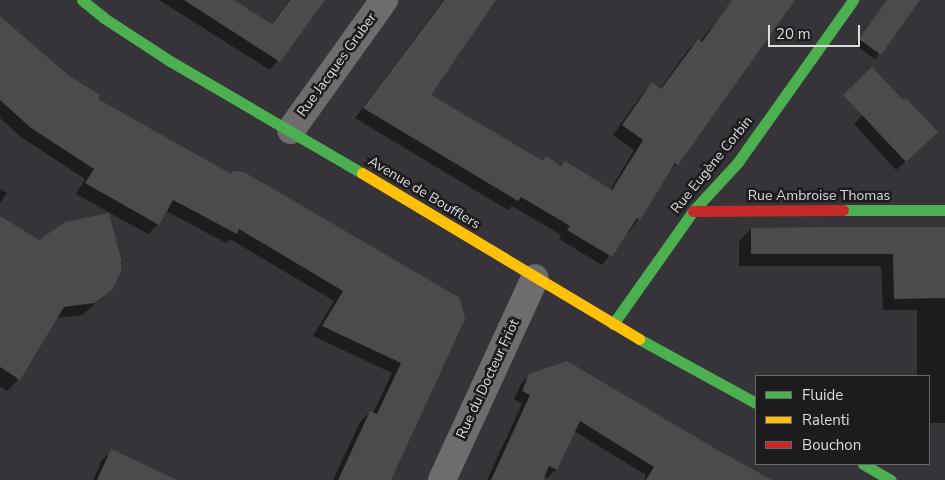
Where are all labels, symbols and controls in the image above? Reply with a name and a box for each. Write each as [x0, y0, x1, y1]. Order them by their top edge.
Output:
street label: Rue Jacques Gruber [294, 10, 380, 120]
scale bar [770, 15, 862, 47]
text: 20 m [776, 24, 811, 44]
street label: Rue Eugène Corbin [668, 113, 756, 217]
street label: Avenue de Boufflers [365, 153, 483, 233]
street label: Rue Ambroise Thomas [748, 188, 890, 204]
street label: Rue du Docteur Friot [453, 317, 523, 441]
legend [755, 375, 930, 465]
text: Fluide [802, 385, 843, 405]
text: Ralenti [802, 410, 850, 430]
text: Bouchon [802, 435, 861, 455]

